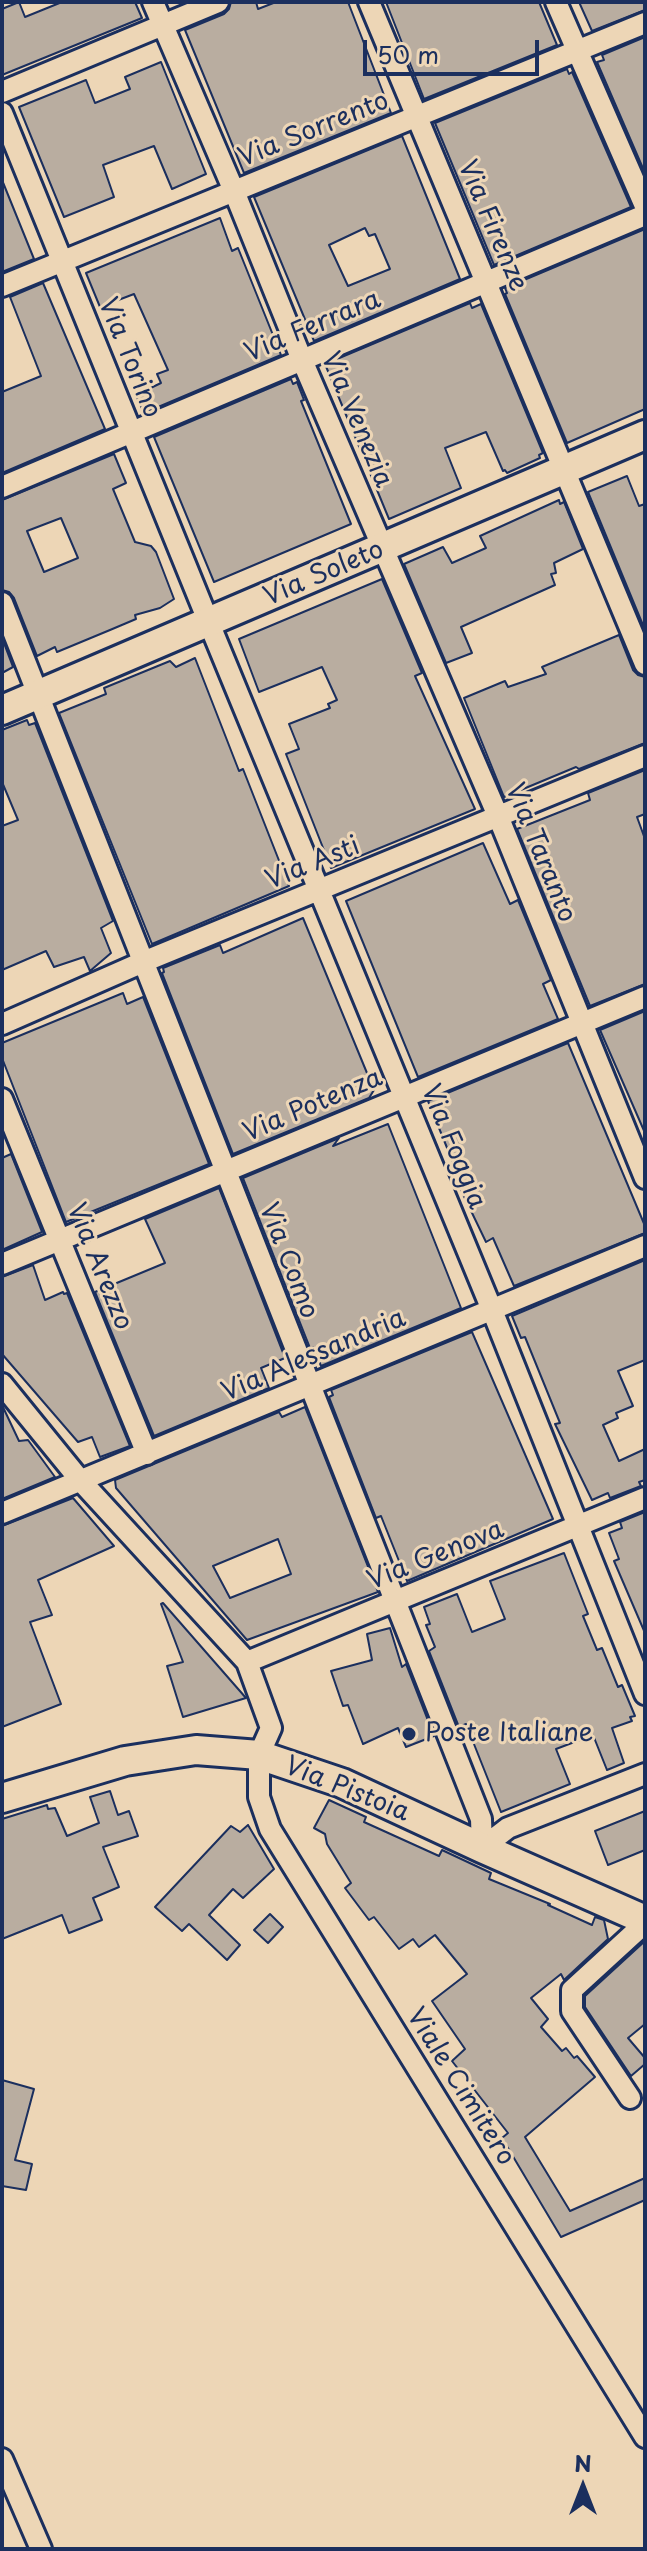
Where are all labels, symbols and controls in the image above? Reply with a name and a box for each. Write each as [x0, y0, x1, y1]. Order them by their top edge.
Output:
scale bar [367, 24, 543, 74]
text: 50 m [377, 36, 439, 72]
street label: Via Sorrento [234, 86, 394, 174]
street label: Via Firenze [450, 156, 534, 296]
street label: Via Ferrara [240, 284, 386, 370]
street label: Via Torino [91, 293, 167, 423]
street label: Via Venezia [313, 347, 399, 493]
street label: Via Soleto [259, 535, 389, 613]
street label: Via Taranto [498, 779, 582, 927]
street label: Via Asti [261, 831, 365, 897]
street label: Via Potenza [239, 1063, 387, 1149]
street label: Via Foggia [414, 1080, 492, 1214]
street label: Via Arezzo [59, 1199, 139, 1335]
street label: Via Como [252, 1199, 324, 1323]
street label: Via Alessandria [217, 1303, 411, 1409]
street label: Via Genova [363, 1515, 509, 1597]
place label: Poste Italiane [425, 1718, 593, 1750]
marker: Poste Italiane [400, 1725, 418, 1743]
street label: Via Pistoia [280, 1751, 414, 1829]
street label: Viale Cimitero [399, 2003, 521, 2171]
text: N [574, 2446, 592, 2479]
north arrow [543, 2447, 623, 2527]

